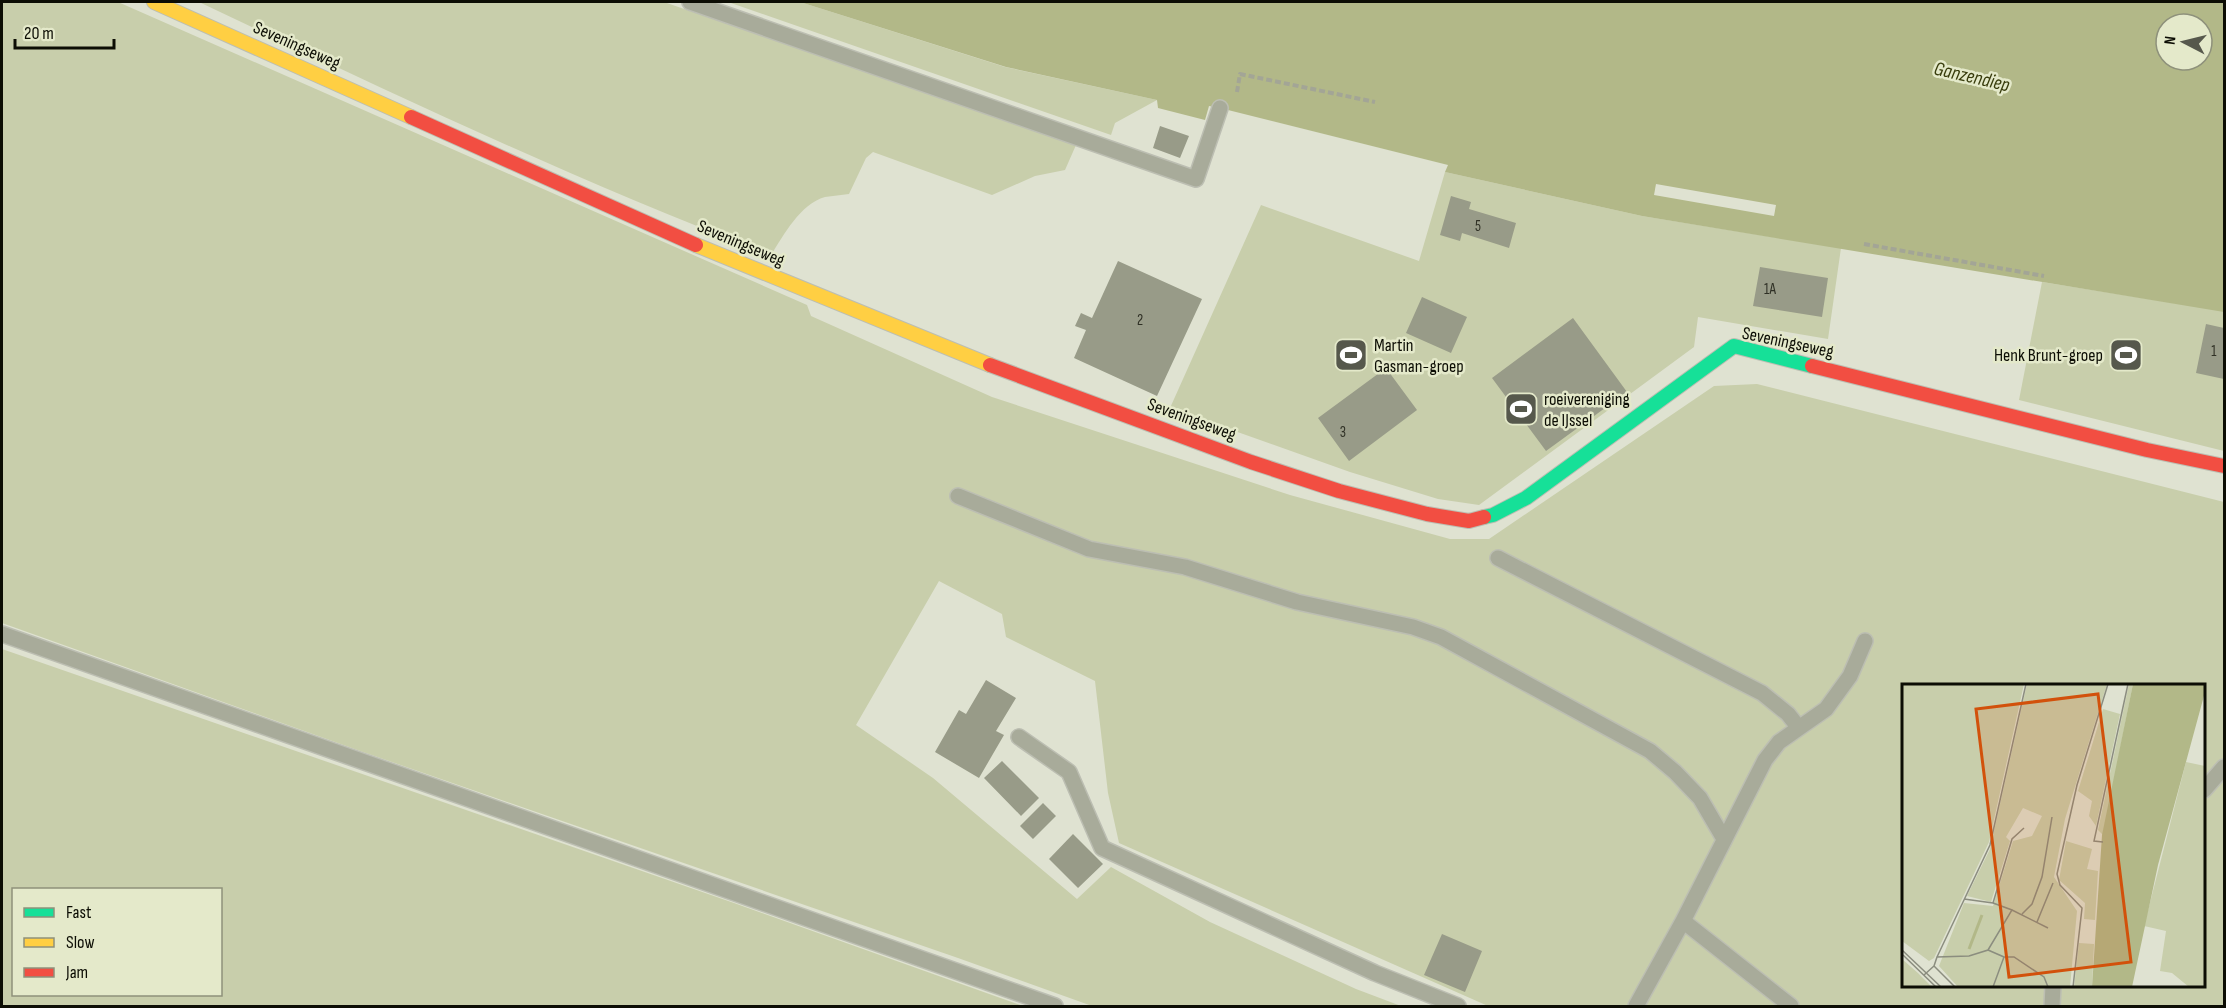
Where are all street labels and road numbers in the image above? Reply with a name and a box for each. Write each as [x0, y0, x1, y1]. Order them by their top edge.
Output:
street label: Seveningseweg [250, 17, 344, 74]
street label: Seveningseweg [694, 216, 788, 271]
street label: Seveningseweg [1740, 323, 1836, 362]
street label: Seveningseweg [1145, 394, 1239, 445]

